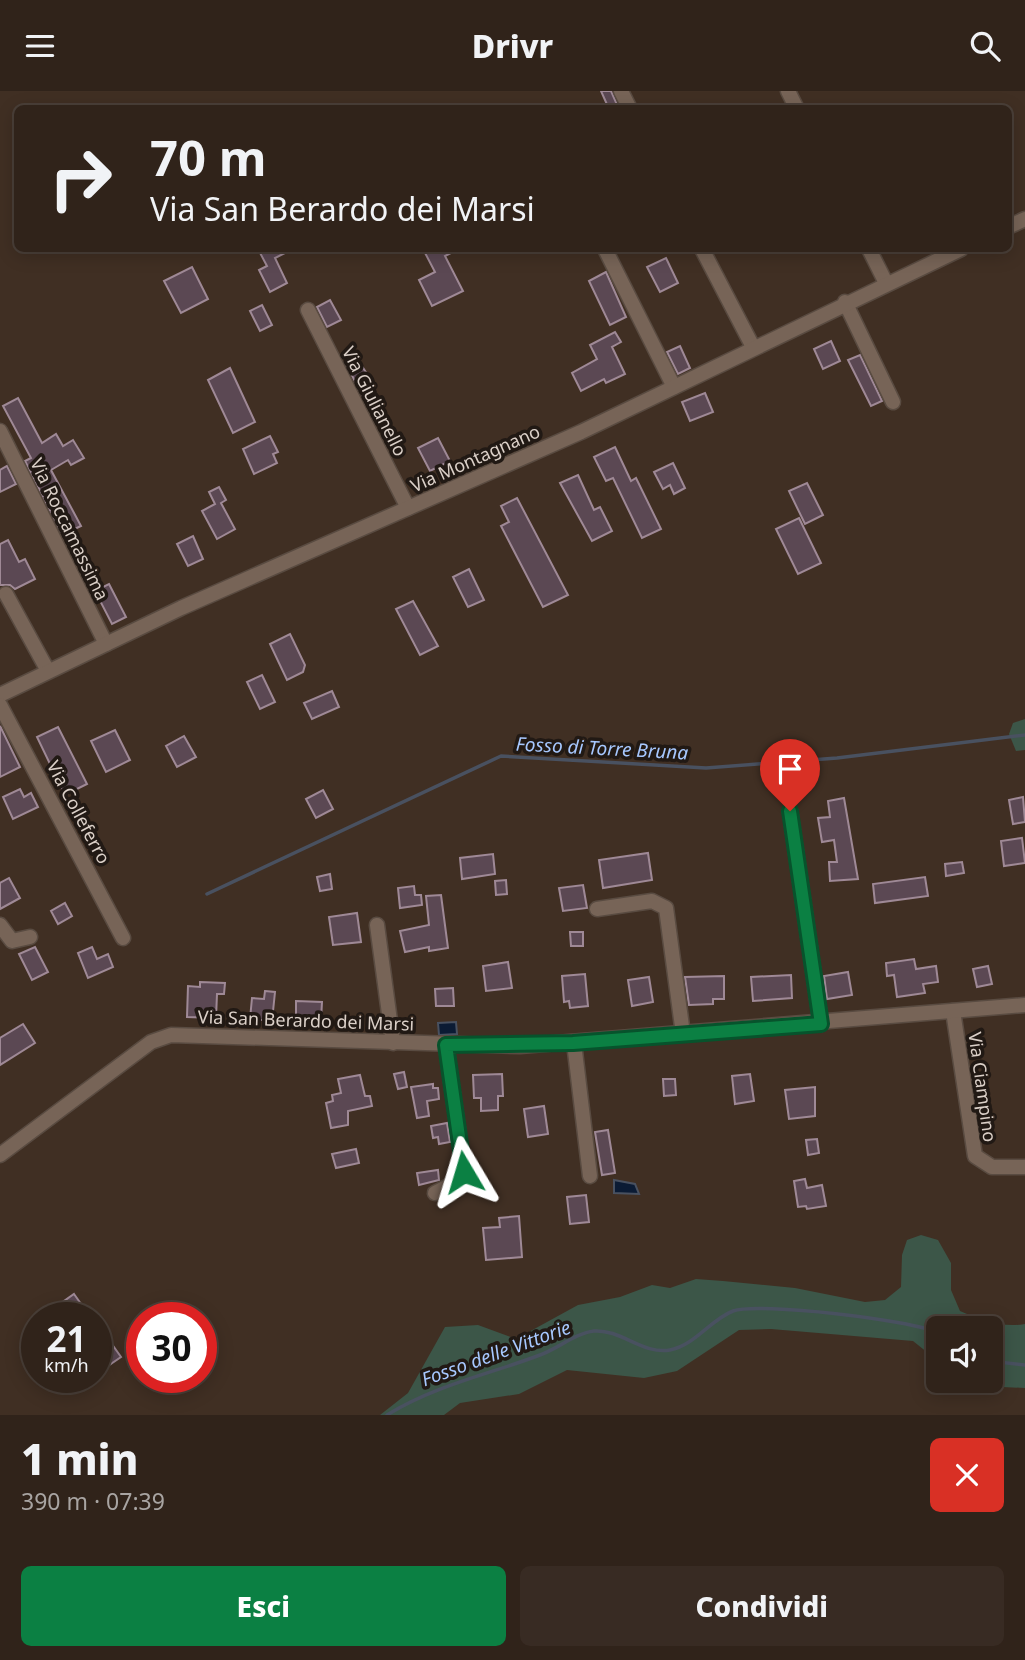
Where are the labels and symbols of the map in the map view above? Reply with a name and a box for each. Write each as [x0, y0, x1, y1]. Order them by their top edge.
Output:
street label: Via Giulianello [337, 342, 413, 460]
street label: Via Montagnano [406, 419, 544, 497]
street label: Via Roccamassima [25, 454, 115, 604]
water label: Fosso di Torre Bruna [515, 731, 689, 766]
pin [760, 739, 820, 811]
street label: Via Colleferro [42, 756, 116, 868]
street label: Via San Berardo dei Marsi [197, 1004, 415, 1036]
street label: Via Ciampino [963, 1030, 1003, 1144]
position arrow [427, 1135, 501, 1209]
speed limit sign: 30 [126, 1302, 217, 1393]
water label: Fosso delle Vittorie [418, 1314, 574, 1392]

